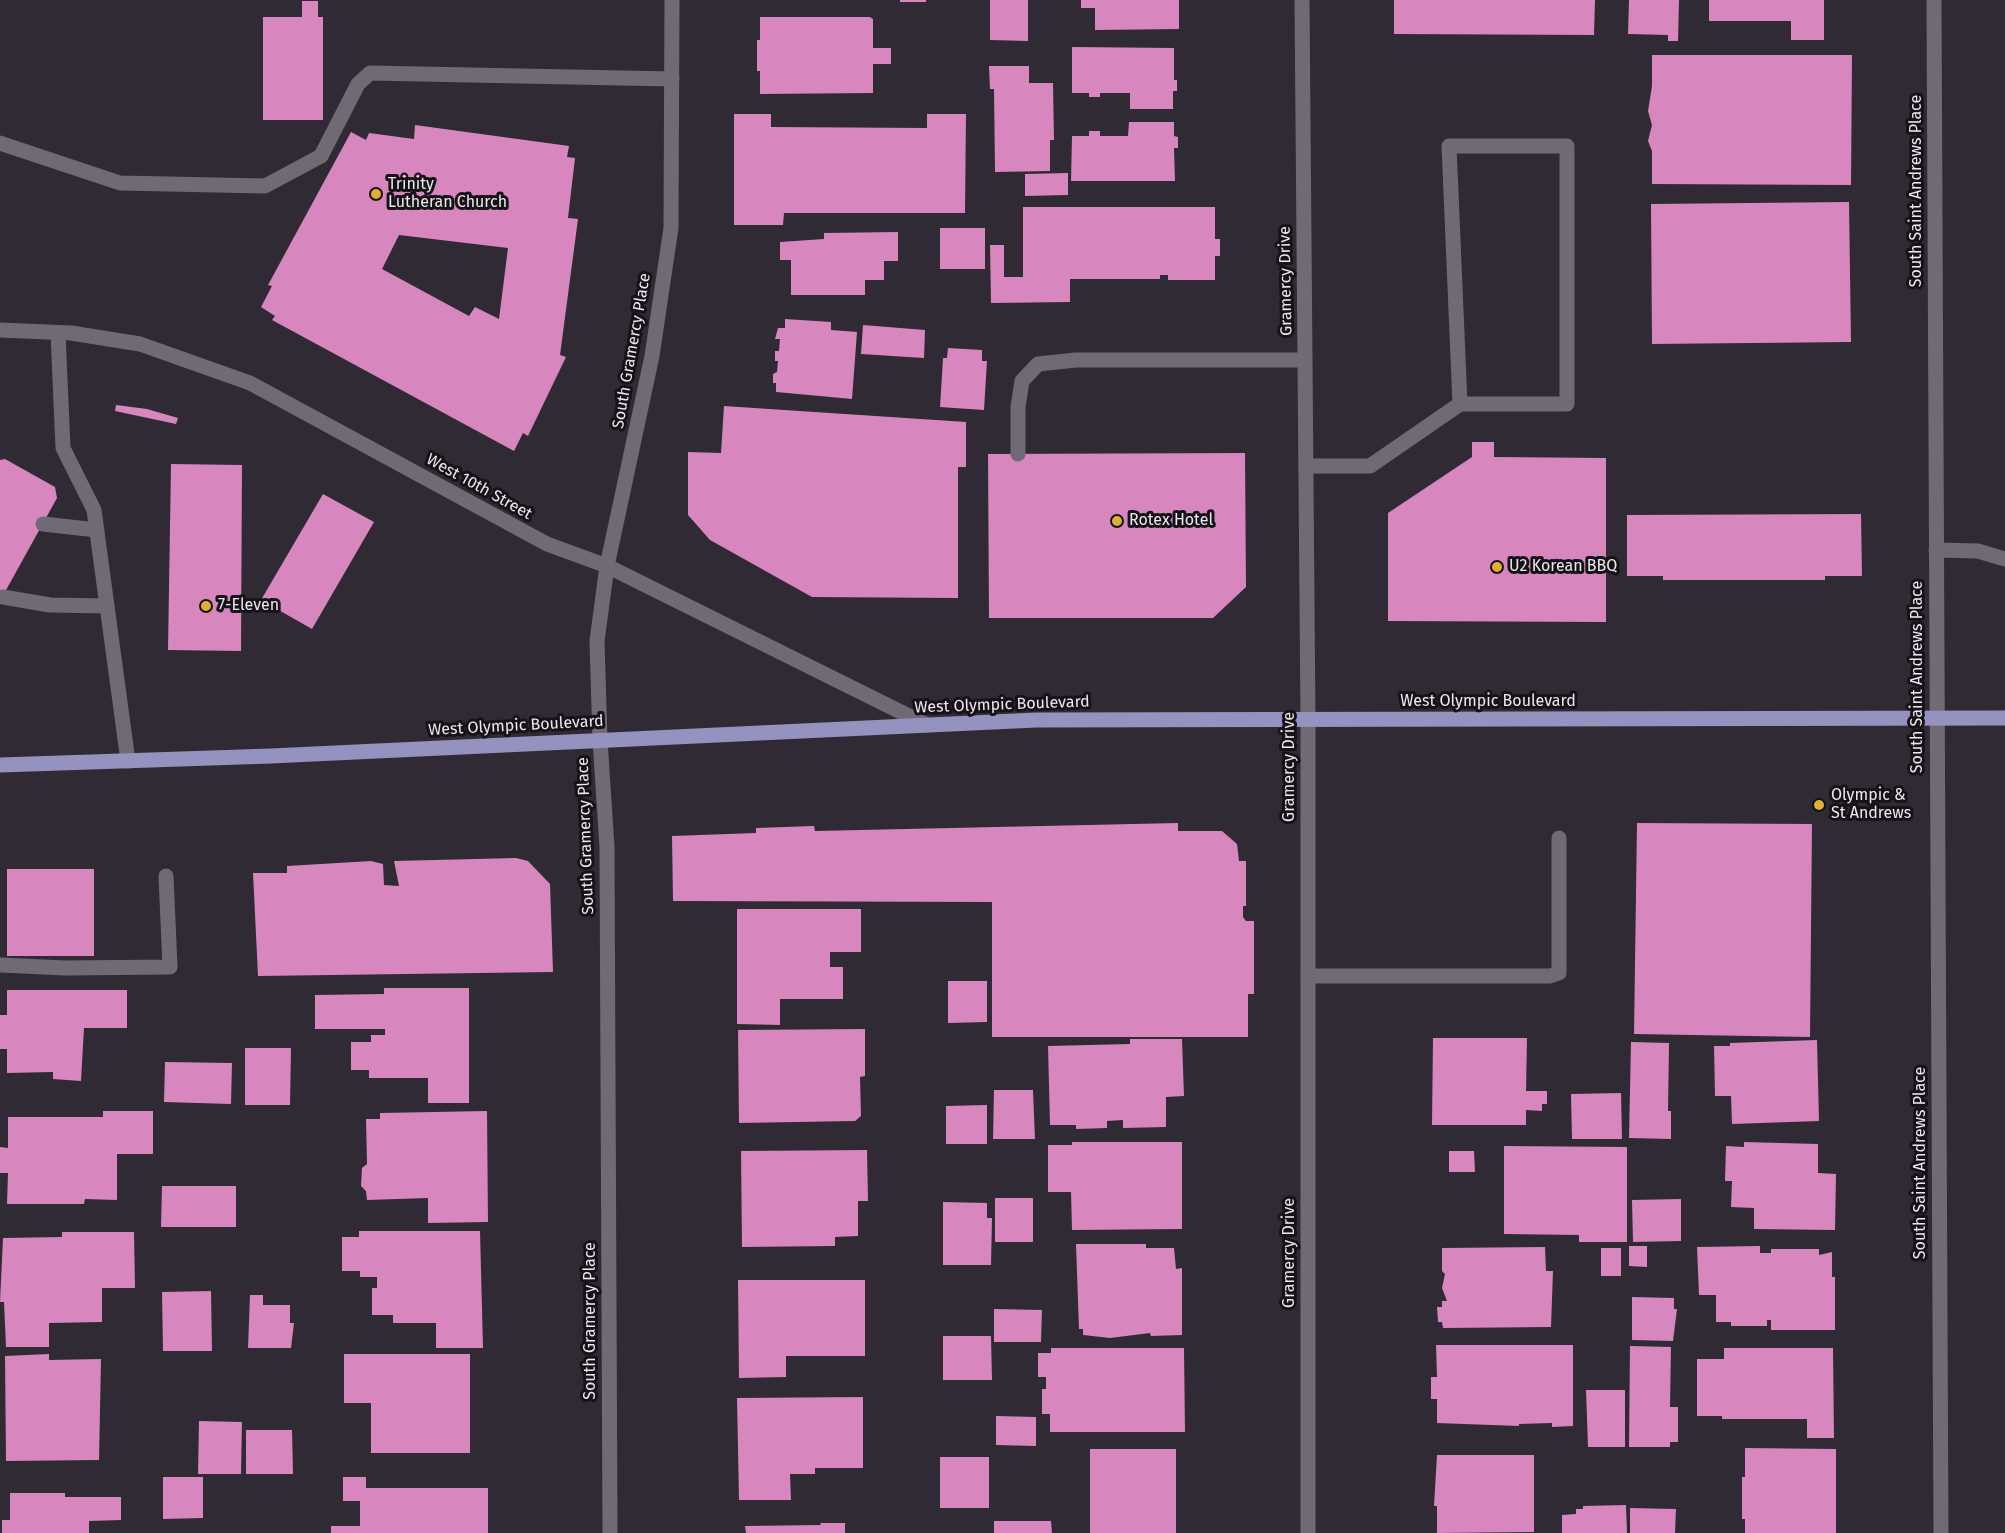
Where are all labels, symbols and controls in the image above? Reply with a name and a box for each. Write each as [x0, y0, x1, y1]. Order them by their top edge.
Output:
street label: South Saint Andrews Place [1907, 95, 1927, 287]
place label: Trinity Lutheran Church [388, 175, 507, 213]
marker: Trinity Lutheran Church [369, 187, 383, 201]
street label: Gramercy Drive [1275, 226, 1297, 336]
street label: South Gramercy Place [609, 272, 655, 430]
street label: West 10th Street [423, 450, 535, 524]
place label: Rotex Hotel [1129, 511, 1213, 531]
marker: Rotex Hotel [1110, 514, 1124, 528]
place label: U2 Korean BBQ [1509, 557, 1617, 577]
marker: U2 Korean BBQ [1490, 560, 1504, 574]
street label: South Saint Andrews Place [1908, 581, 1928, 773]
place label: 7-Eleven [218, 596, 279, 616]
marker: 7-Eleven [199, 599, 213, 613]
street label: West Olympic Boulevard [914, 692, 1090, 718]
street label: West Olympic Boulevard [1400, 692, 1576, 712]
street label: West Olympic Boulevard [428, 712, 604, 740]
street label: Gramercy Drive [1280, 712, 1300, 822]
street label: South Gramercy Place [574, 757, 598, 915]
place label: Olympic & St Andrews [1831, 786, 1911, 824]
marker: Olympic & St Andrews [1812, 798, 1826, 812]
street label: South Saint Andrews Place [1911, 1067, 1931, 1259]
street label: Gramercy Drive [1280, 1198, 1300, 1308]
street label: South Gramercy Place [581, 1242, 601, 1400]

